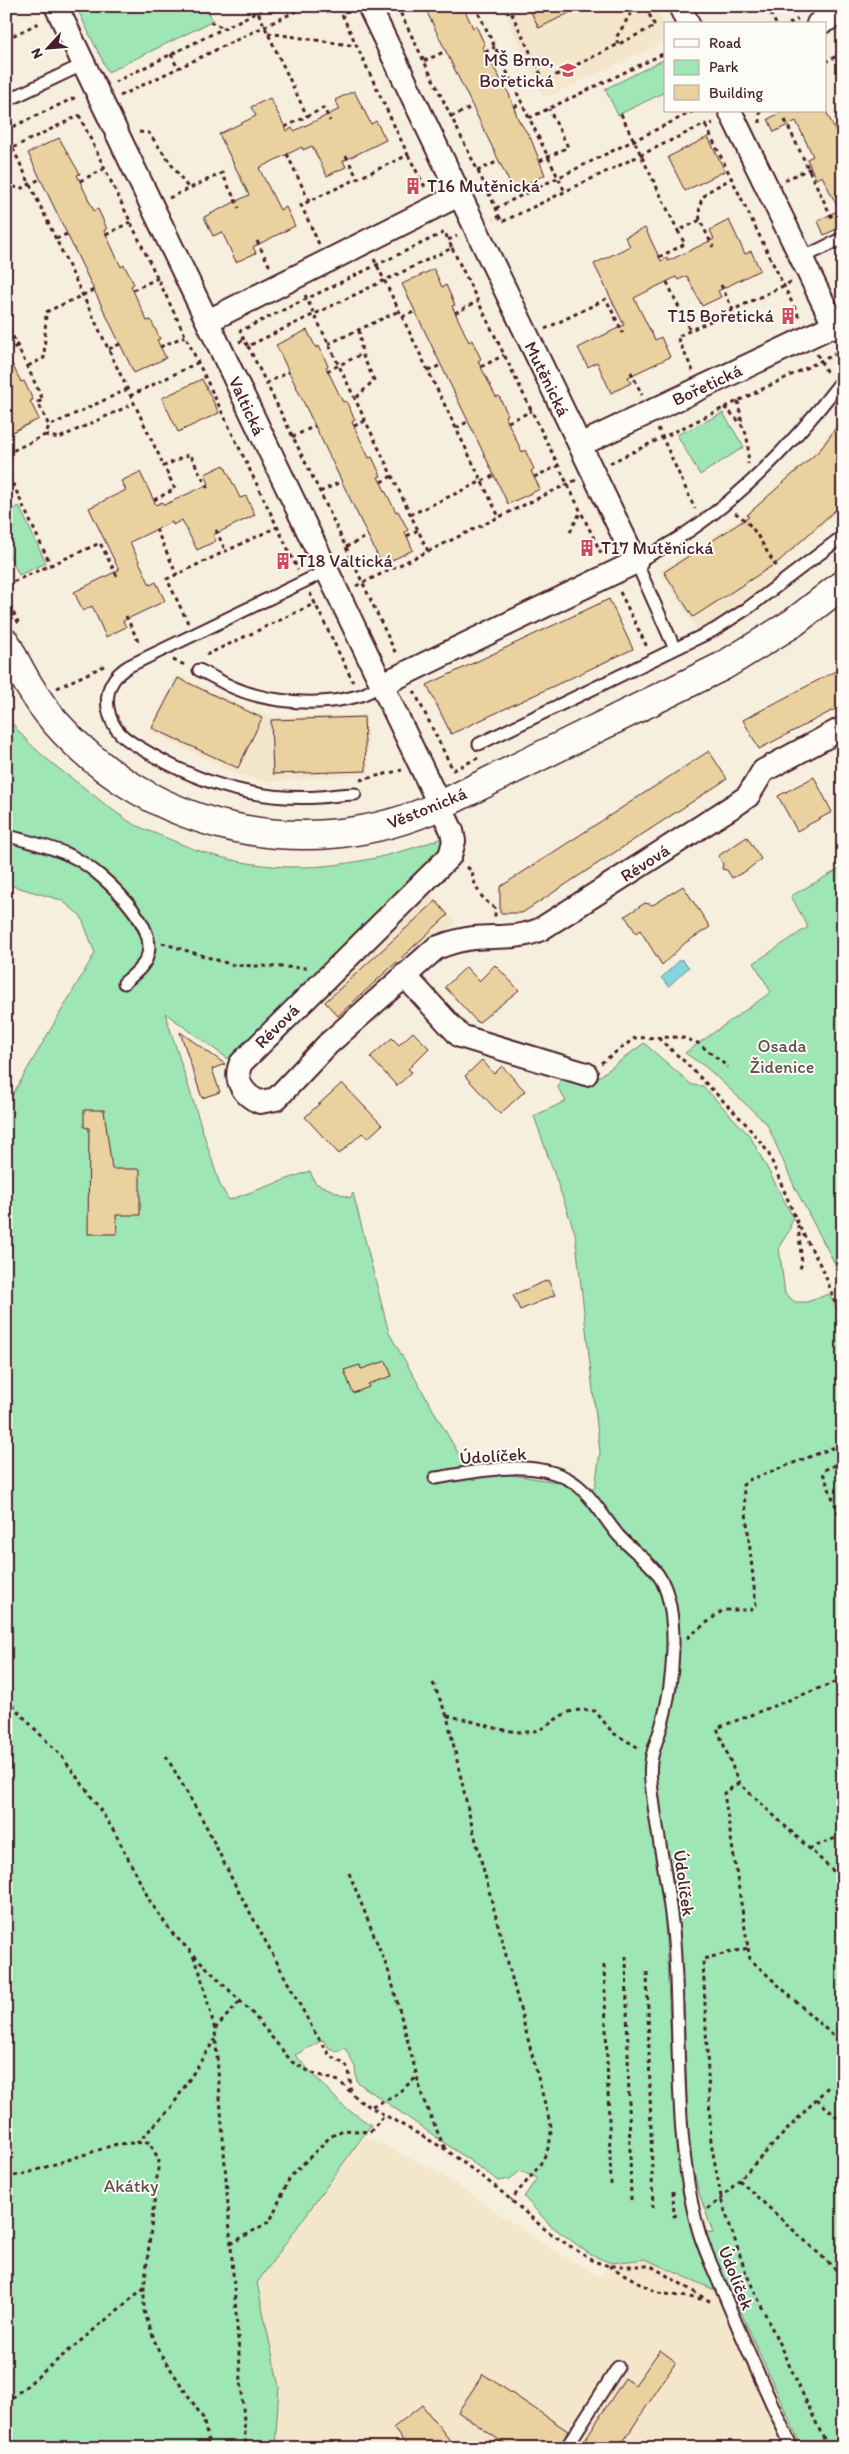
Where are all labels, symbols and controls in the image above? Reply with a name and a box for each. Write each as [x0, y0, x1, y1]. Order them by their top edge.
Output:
north arrow [22, 22, 72, 72]
legend [664, 22, 826, 112]
text: Road [709, 34, 742, 52]
text: N [27, 46, 46, 61]
place label: MŠ Brno, Bořetická [479, 49, 555, 92]
text: Park [709, 58, 739, 76]
school or university icon: MŠ Brno, Bořetická [558, 60, 578, 80]
text: Building [709, 84, 763, 102]
place label: T16 Mutěnická [427, 175, 541, 197]
building icon: T16 Mutěnická [403, 176, 423, 196]
place label: T15 Bořetická [668, 305, 775, 327]
building icon: T15 Bořetická [778, 306, 798, 326]
street label: Mutěnická [519, 338, 575, 421]
street label: Bořetická [668, 359, 746, 411]
street label: Valtická [224, 373, 271, 440]
place label: T17 Mutěnická [601, 537, 714, 559]
building icon: T17 Mutěnická [577, 538, 597, 558]
place label: T18 Valtická [297, 550, 394, 572]
building icon: T18 Valtická [273, 551, 293, 571]
street label: Věstonická [384, 782, 471, 834]
street label: Révová [616, 839, 674, 887]
street label: Révová [250, 999, 304, 1053]
park label: Osada Židenice [750, 1035, 814, 1078]
street label: Údolíček [459, 1443, 528, 1469]
street label: Údolíček [668, 1848, 700, 1918]
park label: Akátky [104, 2175, 159, 2197]
street label: Údolíček [713, 2243, 759, 2314]

